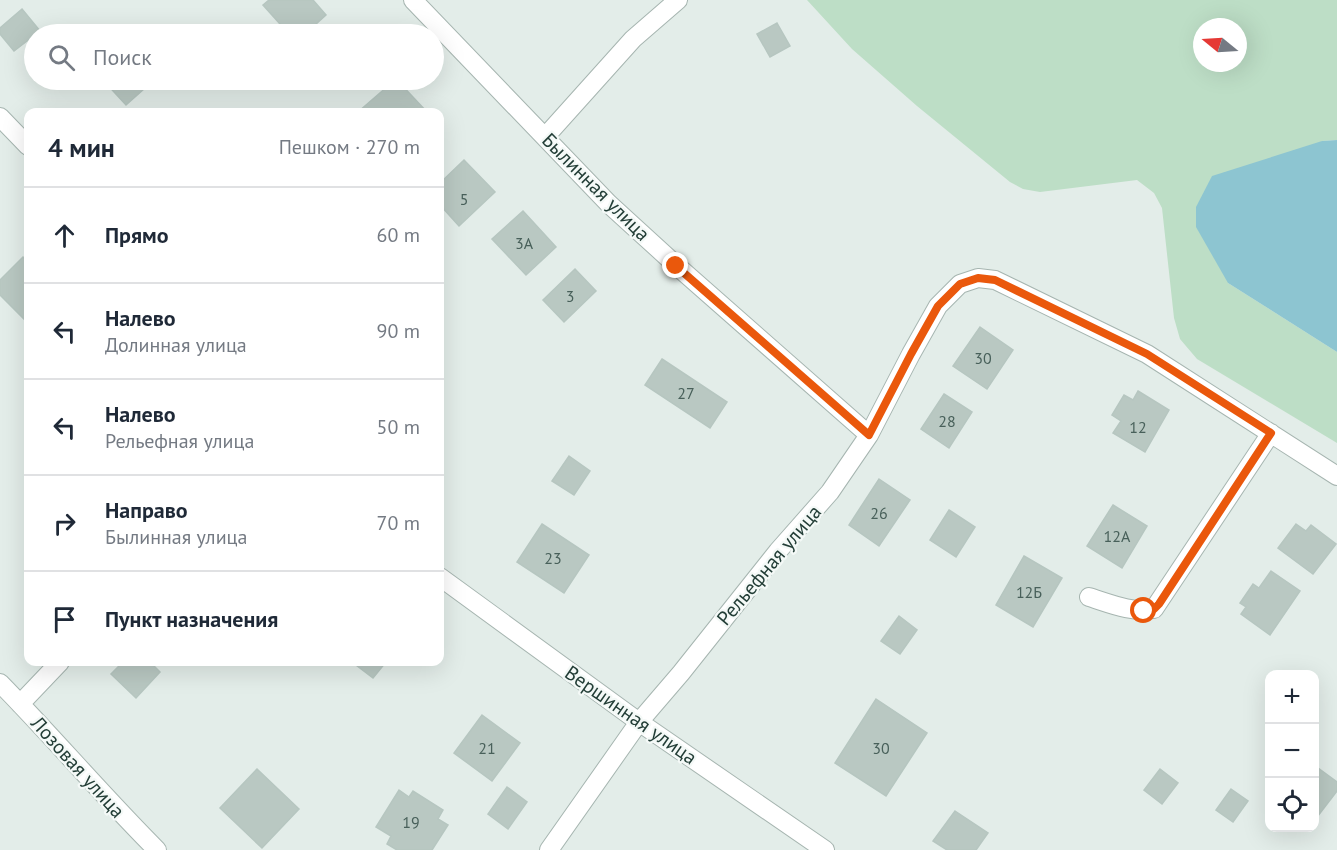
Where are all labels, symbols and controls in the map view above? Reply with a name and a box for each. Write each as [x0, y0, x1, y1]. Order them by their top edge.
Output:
north arrow [1193, 18, 1247, 72]
search box [24, 24, 444, 90]
icon: search [45, 41, 78, 74]
text: Поиск [93, 43, 152, 71]
street label: Былинная улица [536, 127, 656, 247]
text: 4 мин [48, 131, 115, 164]
text: Пешком · 270 m [279, 134, 420, 160]
house number: 5 [460, 189, 468, 209]
icon: ahead [48, 219, 81, 252]
text: Прямо [105, 221, 168, 249]
text: 60 m [377, 222, 420, 248]
house number: 3А [515, 233, 534, 253]
route end [662, 252, 688, 278]
house number: 3 [566, 286, 574, 306]
text: Налево [105, 304, 176, 332]
icon: left [48, 315, 81, 348]
text: 90 m [377, 318, 420, 344]
text: Долинная улица [105, 332, 247, 358]
house number: 30 [974, 348, 992, 368]
house number: 27 [677, 383, 695, 403]
text: Налево [105, 400, 176, 428]
icon: left [48, 411, 81, 444]
house number: 28 [938, 411, 956, 431]
text: 50 m [377, 414, 420, 440]
house number: 12 [1129, 417, 1147, 437]
text: Рельефная улица [105, 428, 254, 454]
text: Направо [105, 496, 188, 524]
street label: Рельефная улица [711, 499, 827, 631]
house number: 26 [870, 503, 888, 523]
icon: right [48, 507, 81, 540]
text: 70 m [377, 510, 420, 536]
text: Былинная улица [105, 524, 247, 550]
house number: 12А [1104, 526, 1131, 546]
house number: 23 [544, 548, 562, 568]
house number: 12Б [1016, 582, 1042, 602]
route start [1130, 597, 1156, 623]
icon: arrive [48, 603, 81, 636]
text: Пункт назначения [105, 605, 278, 633]
street label: Вершинная улица [560, 660, 702, 770]
map controls [1265, 670, 1319, 832]
button: + [1265, 670, 1319, 724]
street label: Лозовая улица [25, 710, 131, 823]
button: − [1265, 724, 1319, 778]
house number: 21 [478, 738, 496, 758]
house number: 30 [872, 738, 890, 758]
button: locate [1265, 778, 1319, 832]
house number: 19 [402, 812, 420, 832]

